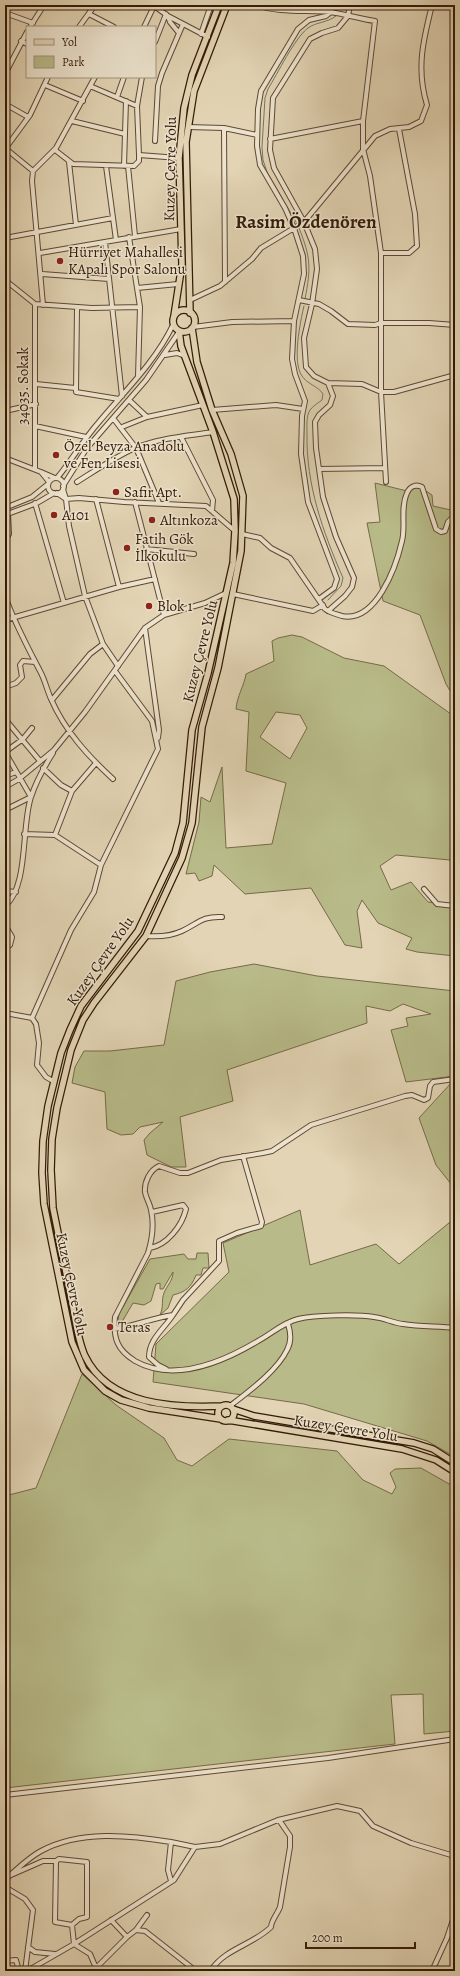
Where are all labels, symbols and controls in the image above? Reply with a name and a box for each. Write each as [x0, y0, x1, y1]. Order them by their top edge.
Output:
legend [26, 26, 156, 78]
text: Yol [61, 34, 77, 50]
text: Park [62, 54, 85, 70]
street label: Kuzey Çevre Yolu [159, 115, 181, 222]
district label: Rasim Özdenören [235, 209, 377, 235]
place label: Hürriyet Mahallesi KApalı Spor Salonu [68, 242, 186, 279]
marker: Hürriyet Mahallesi KApalı Spor Salonu [55, 256, 65, 266]
street label: 34035. Sokak [13, 347, 33, 425]
place label: Özel Beyza Anadolu ve Fen Lisesi [63, 436, 186, 473]
marker: Özel Beyza Anadolu ve Fen Lisesi [51, 450, 61, 460]
place label: Safir Apt. [124, 482, 182, 502]
marker: Safir Apt. [111, 487, 121, 497]
place label: A101 [61, 505, 89, 525]
marker: A101 [49, 510, 59, 520]
place label: Altınkoza [159, 510, 218, 530]
marker: Altınkoza [147, 515, 157, 525]
place label: Fatih Gök İlkokulu [135, 529, 194, 566]
marker: Fatih Gök İlkokulu [122, 543, 132, 553]
place label: Blok 1 [157, 596, 193, 616]
street label: Kuzey Çevre Yolu [178, 597, 223, 704]
marker: Blok 1 [144, 601, 154, 611]
street label: Kuzey Çevre Yolu [62, 912, 139, 1010]
street label: Kuzey Çevre Yolu [51, 1231, 93, 1338]
place label: Teras [118, 1317, 151, 1337]
marker: Teras [105, 1322, 115, 1332]
street label: Kuzey Çevre Yolu [293, 1410, 400, 1446]
scale bar [306, 1924, 415, 1950]
text: 200 m [312, 1930, 343, 1946]

